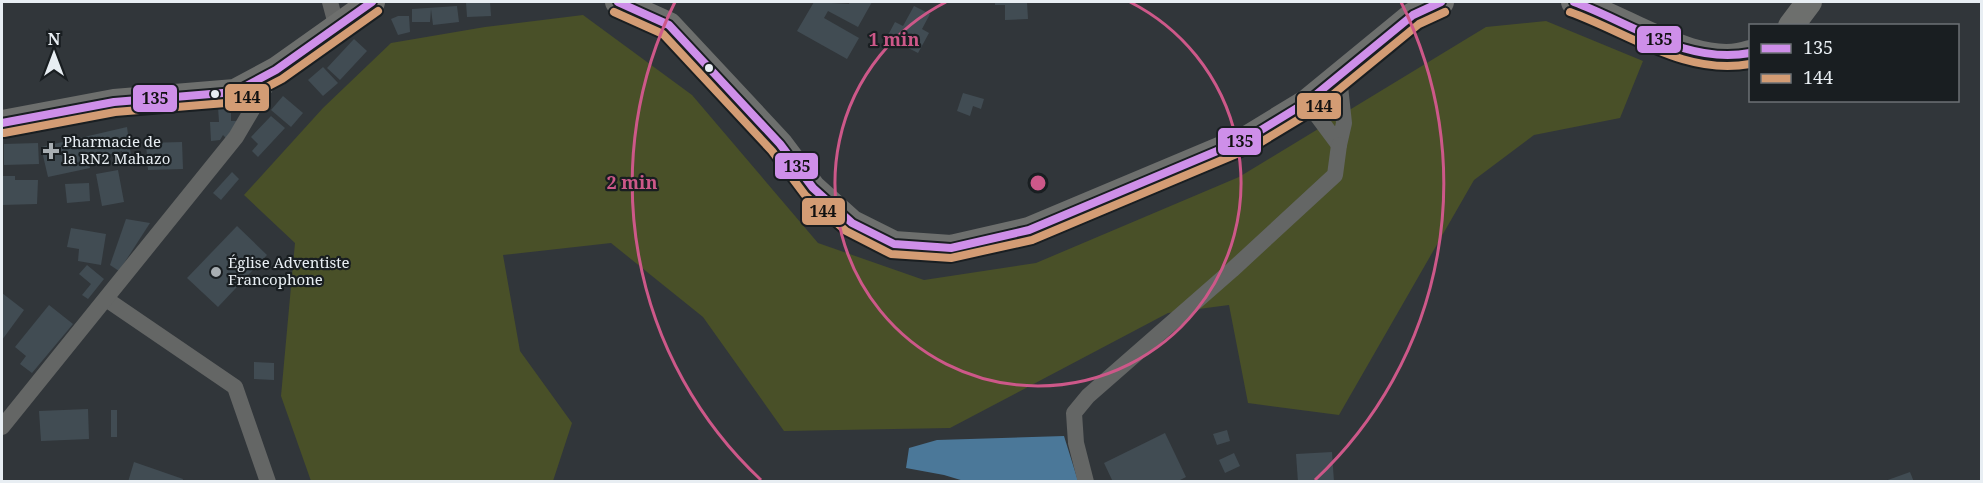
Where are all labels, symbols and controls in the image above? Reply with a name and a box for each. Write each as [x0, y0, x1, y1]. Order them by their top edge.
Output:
north arrow [24, 24, 84, 84]
legend [1749, 24, 1959, 102]
line badge: 135 [1636, 25, 1682, 54]
text: 1 min [869, 27, 919, 51]
text: N [48, 28, 61, 50]
text: 135 [1645, 28, 1673, 50]
text: 135 [1803, 35, 1833, 59]
unlabelled marker [703, 62, 715, 74]
text: 144 [1803, 65, 1833, 89]
line badge: 144 [224, 83, 270, 112]
line badge: 135 [132, 84, 178, 113]
text: 144 [233, 86, 261, 108]
text: 135 [141, 87, 169, 109]
unlabelled marker [209, 88, 221, 100]
line badge: 144 [1296, 92, 1342, 120]
text: 144 [1305, 95, 1333, 117]
line badge: 135 [1217, 127, 1262, 156]
text: 135 [1226, 130, 1254, 152]
place label: Pharmacie de la RN2 Mahazo [63, 131, 170, 168]
marker: Pharmacie de la RN2 Mahazo [44, 144, 58, 158]
line badge: 135 [774, 152, 819, 180]
text: 135 [783, 155, 811, 177]
text: 2 min [607, 170, 657, 194]
centre of rings [1028, 173, 1048, 193]
line badge: 144 [801, 197, 846, 226]
text: 144 [809, 200, 837, 222]
place label: Église Adventiste Francophone [228, 252, 350, 289]
marker: Église Adventiste Francophone [209, 265, 223, 279]

